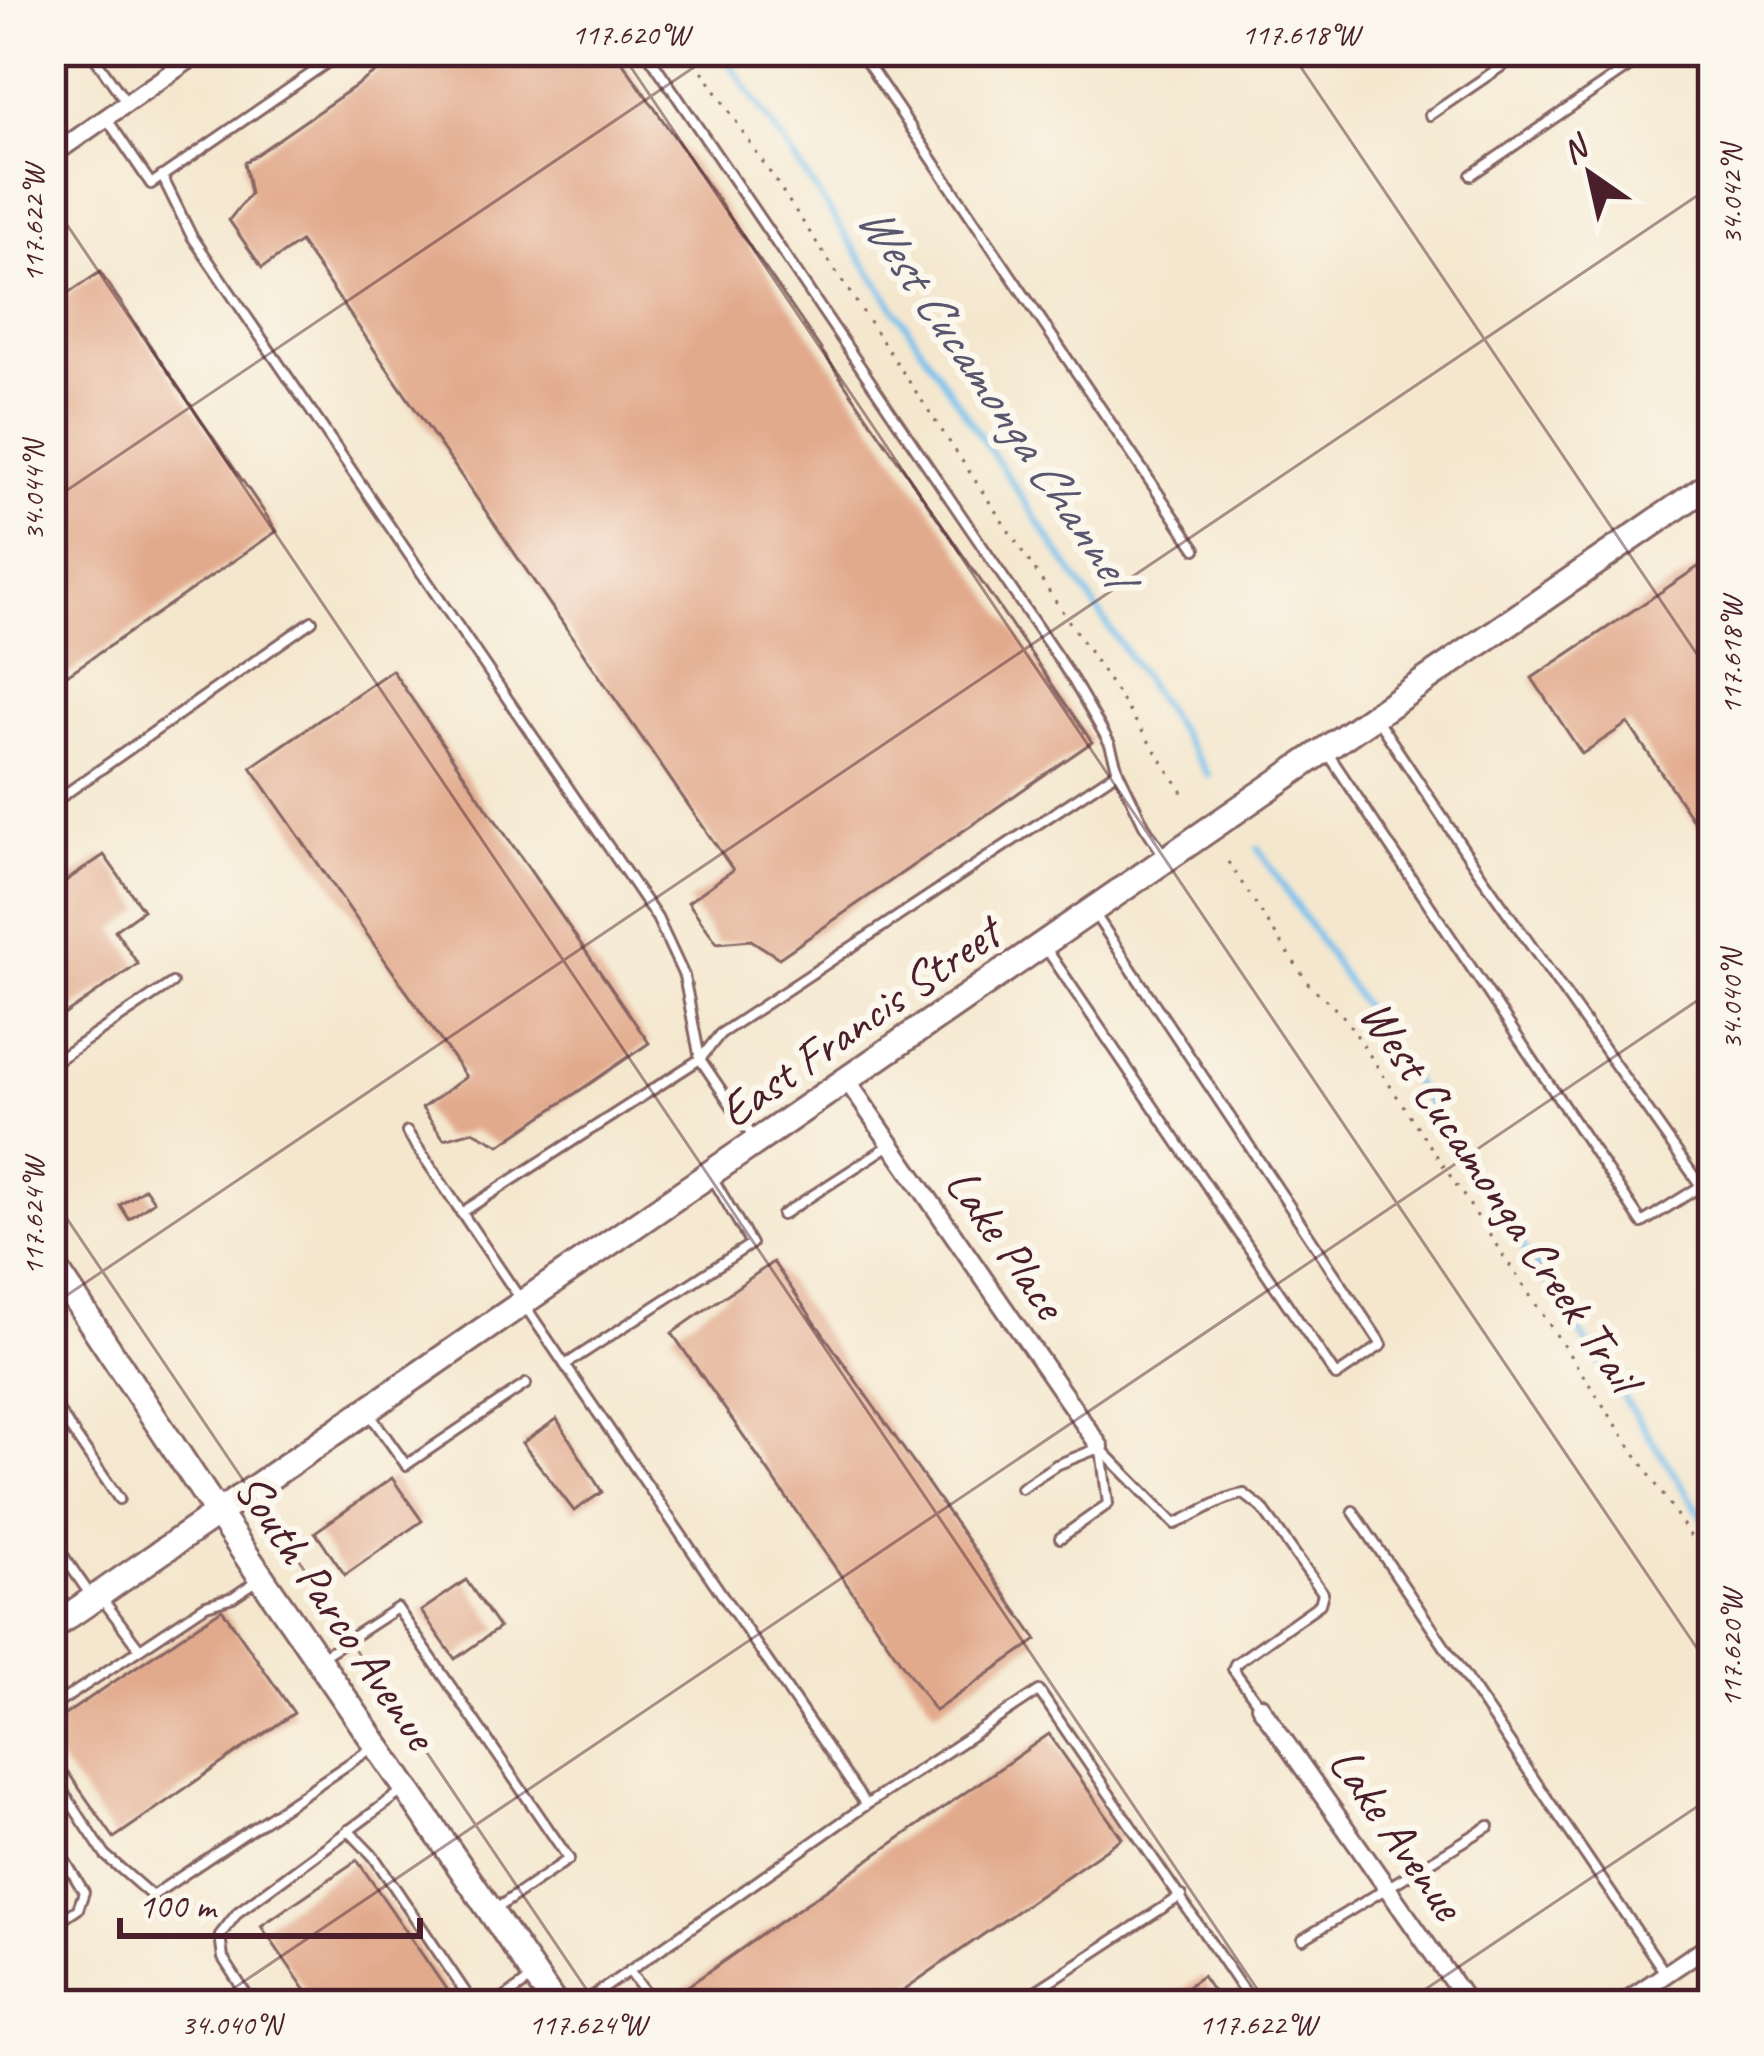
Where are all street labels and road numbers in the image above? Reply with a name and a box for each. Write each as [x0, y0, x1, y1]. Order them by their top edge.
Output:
street label: East Francis Street [707, 900, 1016, 1141]
street label: West Cucamonga Creek Trail [1347, 988, 1658, 1409]
street label: Lake Place [933, 1156, 1081, 1333]
street label: South Parco Avenue [222, 1461, 452, 1763]
street label: Lake Avenue [1316, 1735, 1480, 1934]

